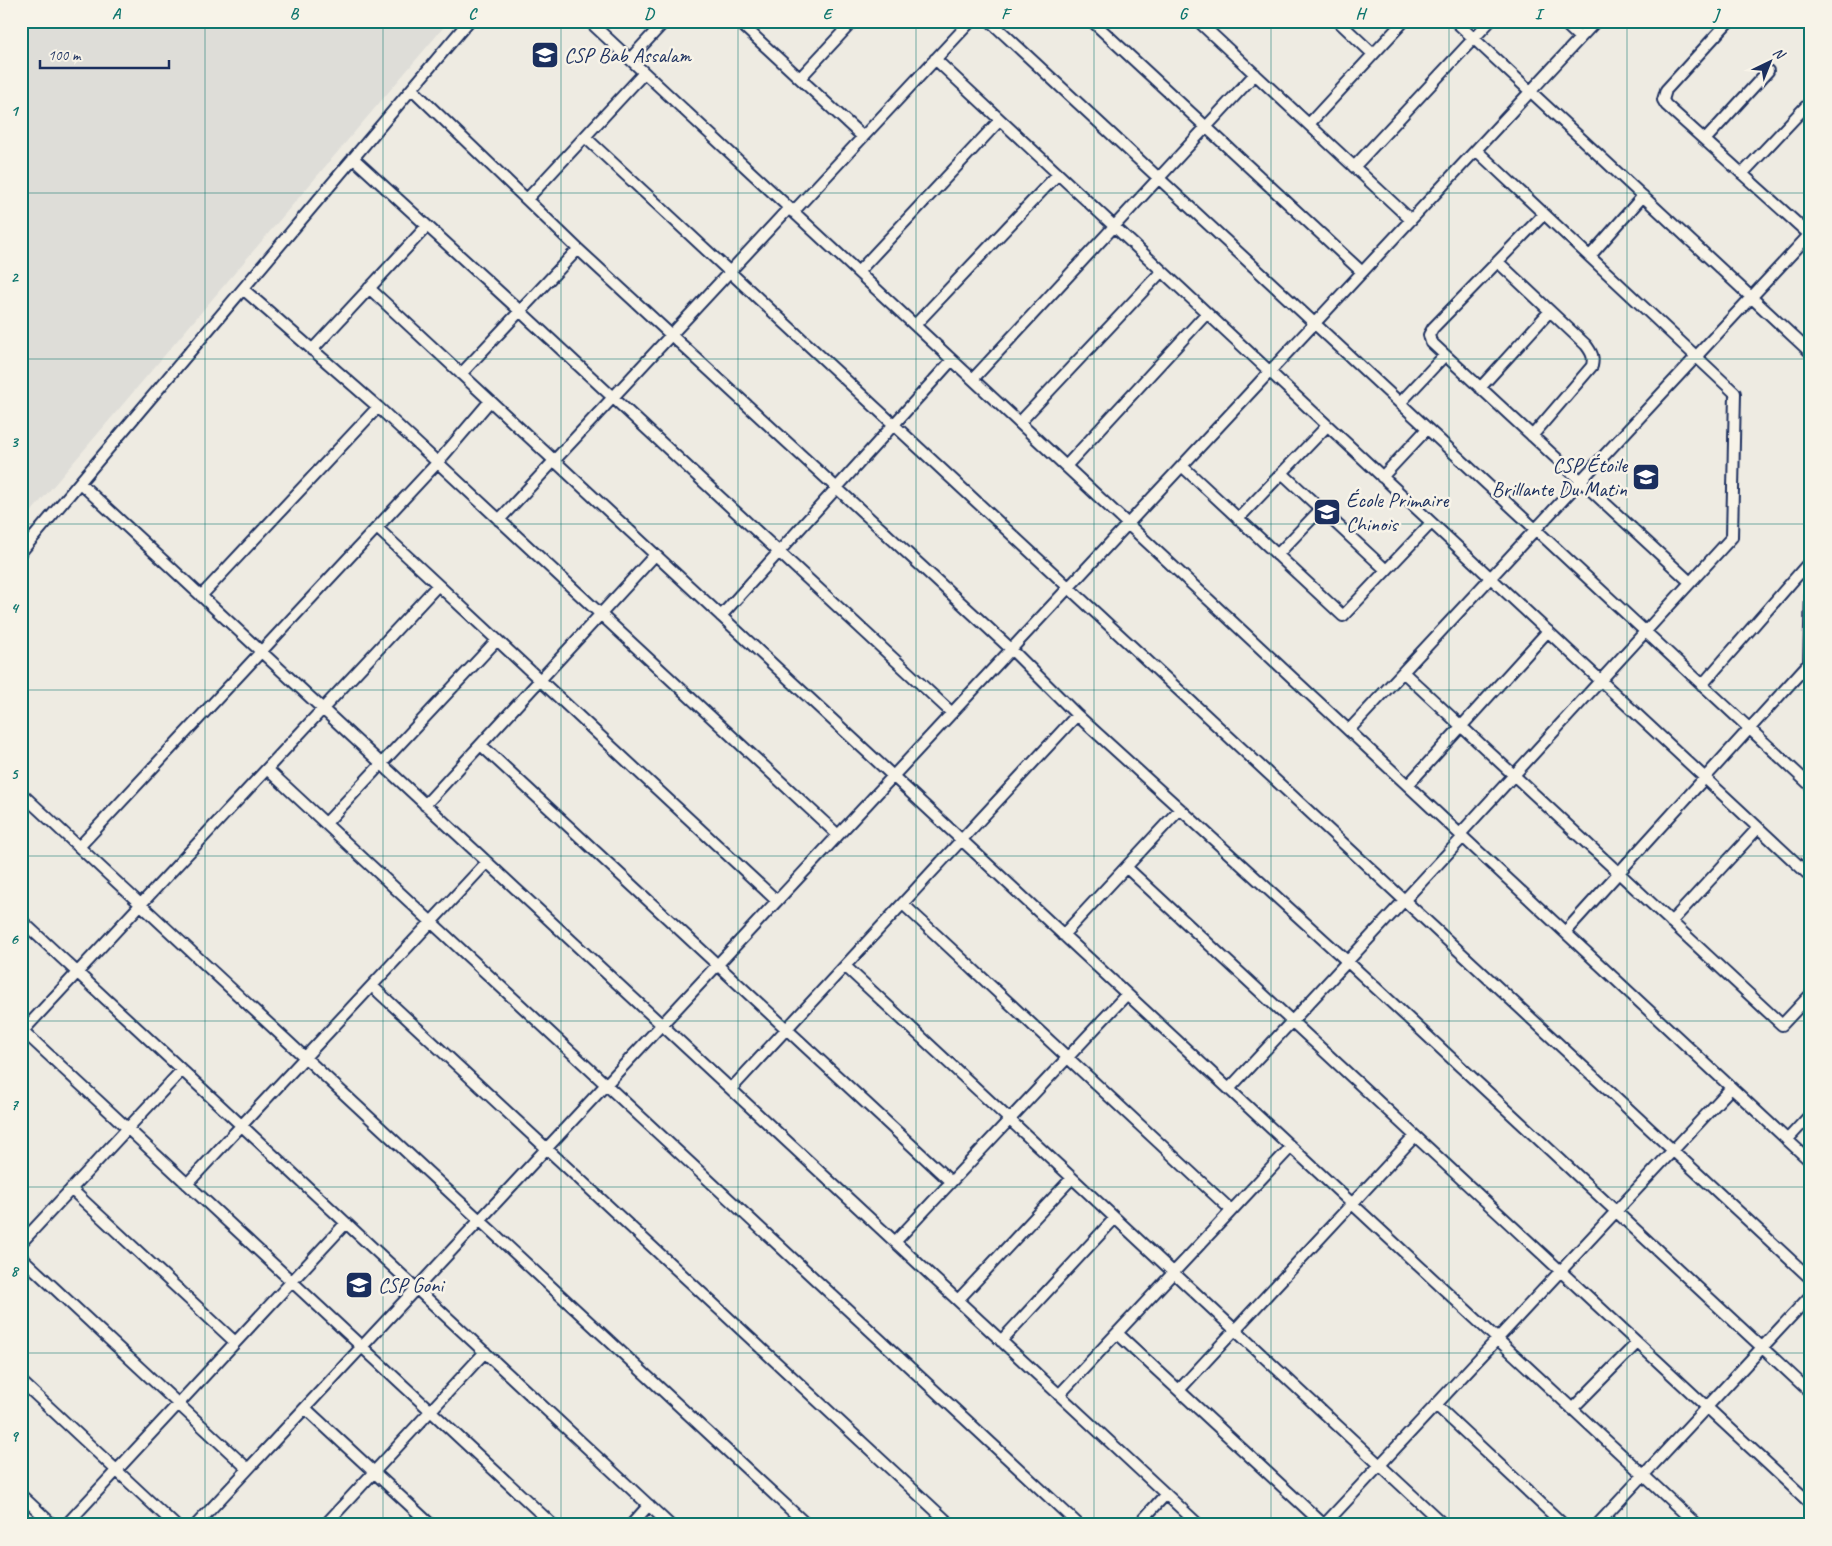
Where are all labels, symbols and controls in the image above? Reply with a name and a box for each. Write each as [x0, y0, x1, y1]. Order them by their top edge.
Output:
text: A [112, 4, 122, 24]
text: B [290, 4, 300, 24]
text: C [468, 4, 478, 24]
text: D [644, 4, 655, 24]
text: E [823, 4, 834, 24]
text: F [1001, 4, 1012, 24]
text: G [1179, 4, 1189, 24]
text: H [1355, 4, 1367, 24]
text: I [1535, 4, 1545, 24]
text: J [1712, 4, 1721, 24]
scale bar [40, 38, 169, 70]
north arrow [1744, 38, 1794, 88]
school or university icon: CSP Bab Assalam [530, 40, 560, 70]
place label: CSP Bab Assalam [564, 42, 692, 68]
text: N [1770, 44, 1789, 64]
text: 100 m [48, 46, 82, 65]
text: 1 [10, 101, 19, 121]
text: 2 [10, 267, 19, 287]
text: 3 [10, 432, 19, 452]
place label: CSP Étoile Brillante Du Matin [1492, 452, 1628, 502]
school or university icon: CSP Étoile Brillante Du Matin [1631, 462, 1661, 492]
place label: École Primaire Chinois [1346, 487, 1449, 537]
school or university icon: École Primaire Chinois [1312, 497, 1342, 527]
text: 4 [10, 598, 19, 618]
text: 5 [11, 764, 20, 784]
text: 6 [10, 929, 19, 949]
text: 7 [10, 1095, 19, 1115]
text: 8 [10, 1261, 19, 1281]
school or university icon: CSP Goni [344, 1270, 374, 1300]
place label: CSP Goni [378, 1272, 446, 1298]
text: 9 [10, 1426, 19, 1446]

